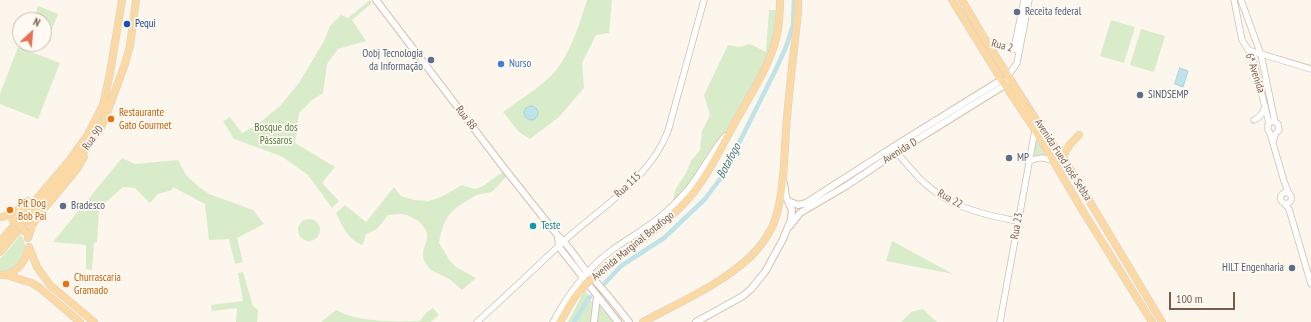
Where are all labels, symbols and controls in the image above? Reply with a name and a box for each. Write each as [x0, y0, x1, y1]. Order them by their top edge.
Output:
place label: Receita federal [1025, 5, 1081, 19]
marker: Receita federal [1012, 7, 1022, 17]
north arrow [12, 12, 52, 52]
text: N [31, 15, 43, 30]
place label: Pequi [135, 17, 156, 31]
marker: Pequi [122, 19, 132, 29]
street label: Rua 2 [990, 37, 1014, 55]
place label: Oobj Tecnologia da Informação [362, 47, 423, 73]
street label: 6ª Avenida [1242, 52, 1268, 94]
marker: Oobj Tecnologia da Informação [426, 55, 436, 65]
place label: Nurso [509, 57, 531, 71]
marker: Nurso [496, 59, 506, 69]
place label: SINDSEMP [1148, 88, 1188, 102]
marker: SINDSEMP [1135, 90, 1145, 100]
street label: Rua 88 [453, 103, 479, 133]
place label: Restaurante Gato Gourmet [119, 106, 172, 132]
marker: Restaurante Gato Gourmet [106, 114, 116, 124]
street label: Avenida Fued José Sebba [1032, 117, 1094, 203]
park label: Bosque dos Pássaros [254, 121, 298, 147]
street label: Rua 90 [80, 123, 106, 153]
street label: Avenida D [880, 135, 920, 167]
water label: Botafogo [714, 141, 744, 181]
place label: MP [1017, 151, 1029, 165]
marker: MP [1004, 153, 1014, 163]
street label: Rua 115 [612, 169, 644, 201]
street label: Rua 22 [935, 187, 965, 211]
place label: Pit Dog Bob Pai [18, 197, 46, 223]
place label: Bradesco [71, 199, 105, 213]
marker: Bradesco [58, 201, 68, 211]
marker: Pit Dog Bob Pai [5, 205, 15, 215]
street label: Avenida Marginal Botafogo [589, 209, 677, 283]
street label: Rua 23 [1008, 212, 1026, 240]
place label: Teste [541, 219, 561, 233]
marker: Teste [528, 221, 538, 231]
place label: HILT Engenharia [1222, 261, 1284, 275]
marker: HILT Engenharia [1287, 263, 1297, 273]
place label: Churrascaria Gramado [74, 271, 121, 297]
marker: Churrascaria Gramado [61, 279, 71, 289]
scale bar [1171, 284, 1237, 310]
text: 100 m [1176, 291, 1203, 306]

